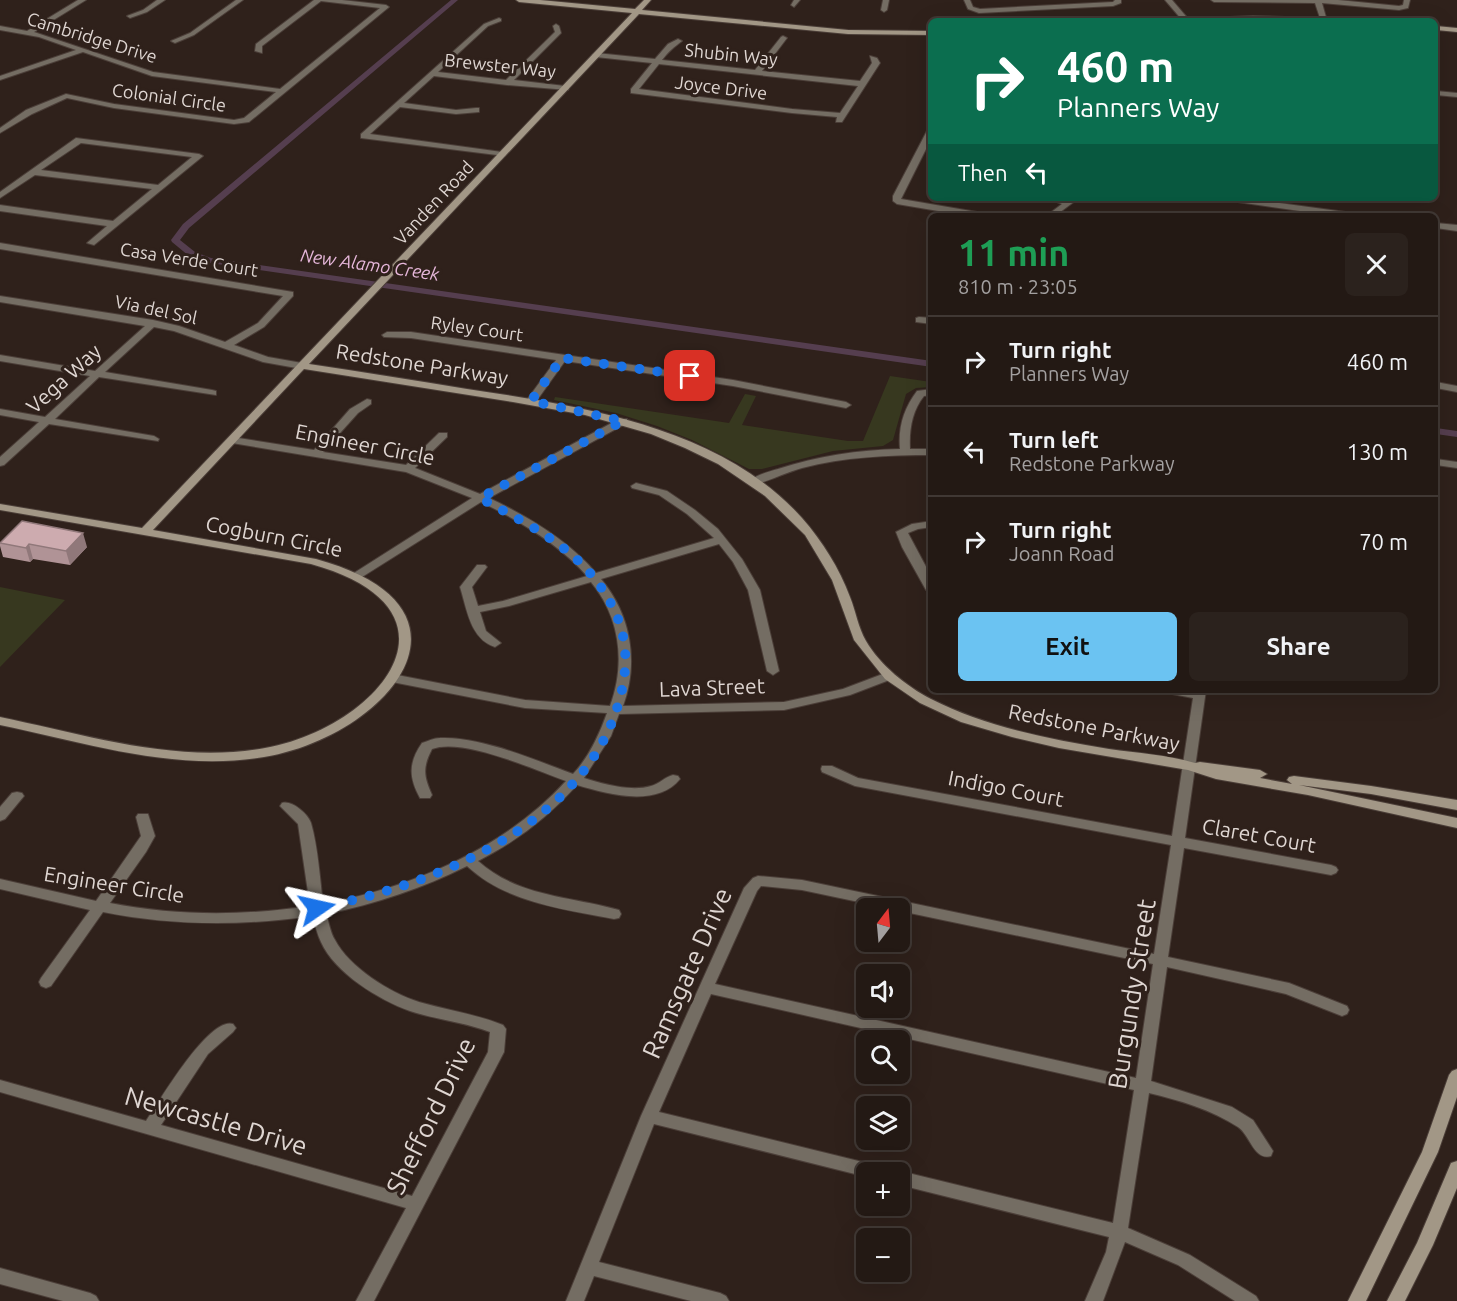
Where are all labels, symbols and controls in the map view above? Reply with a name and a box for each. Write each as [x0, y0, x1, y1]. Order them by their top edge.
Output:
street label: Cambridge Drive [25, 8, 160, 66]
street label: Shubin Way [684, 39, 779, 69]
icon: right [958, 42, 1036, 120]
text: 460 m [1057, 43, 1174, 90]
street label: Brewster Way [443, 49, 557, 81]
street label: Joyce Drive [674, 71, 768, 103]
street label: Colonial Circle [111, 79, 227, 115]
text: Planners Way [1057, 92, 1219, 122]
street label: Vanden Road [389, 156, 477, 248]
icon: left [1020, 156, 1053, 189]
text: Then [958, 160, 1008, 185]
text: 11 min [958, 232, 1069, 273]
button: close [1345, 233, 1408, 296]
street label: Casa Verde Court [119, 238, 260, 280]
water label: New Alamo Creek [299, 244, 442, 284]
text: 810 m · 23:05 [958, 275, 1078, 298]
street label: Via del Sol [113, 291, 200, 328]
street label: Ryley Court [430, 312, 525, 344]
text: Turn right [1009, 337, 1111, 362]
street label: Vega Way [21, 339, 105, 418]
street label: Redstone Parkway [334, 339, 510, 389]
icon: right [958, 345, 991, 378]
text: 460 m [1347, 349, 1408, 374]
pin [664, 350, 715, 401]
icon: arrive [673, 359, 706, 392]
text: Planners Way [1009, 362, 1129, 385]
street label: Engineer Circle [293, 419, 437, 469]
text: Turn left [1009, 427, 1099, 452]
icon: left [958, 435, 991, 468]
text: 130 m [1347, 439, 1408, 464]
text: Redstone Parkway [1009, 452, 1175, 475]
street label: Cogburn Circle [204, 511, 345, 561]
text: Turn right [1009, 517, 1111, 542]
icon: right [958, 525, 991, 558]
text: 70 m [1359, 529, 1408, 554]
text: Joann Road [1009, 542, 1114, 565]
button: Exit [958, 612, 1177, 681]
button: Share [1189, 612, 1408, 681]
street label: Lava Street [659, 673, 765, 701]
street label: Redstone Parkway [1007, 699, 1182, 755]
street label: Indigo Court [946, 765, 1066, 811]
street label: Claret Court [1200, 813, 1318, 857]
street label: Engineer Circle [42, 861, 186, 907]
position arrow [285, 876, 349, 940]
street label: Ramsgate Drive [636, 883, 737, 1063]
street label: Burgundy Street [1102, 897, 1161, 1091]
north arrow [856, 898, 910, 952]
map controls [856, 898, 910, 1282]
button: sound [856, 964, 910, 1018]
button: search [856, 1030, 910, 1084]
street label: Shefford Drive [380, 1033, 481, 1199]
street label: Newcastle Drive [122, 1081, 311, 1160]
button: layers [856, 1096, 910, 1150]
button: + [856, 1162, 910, 1216]
button: − [856, 1228, 910, 1282]

